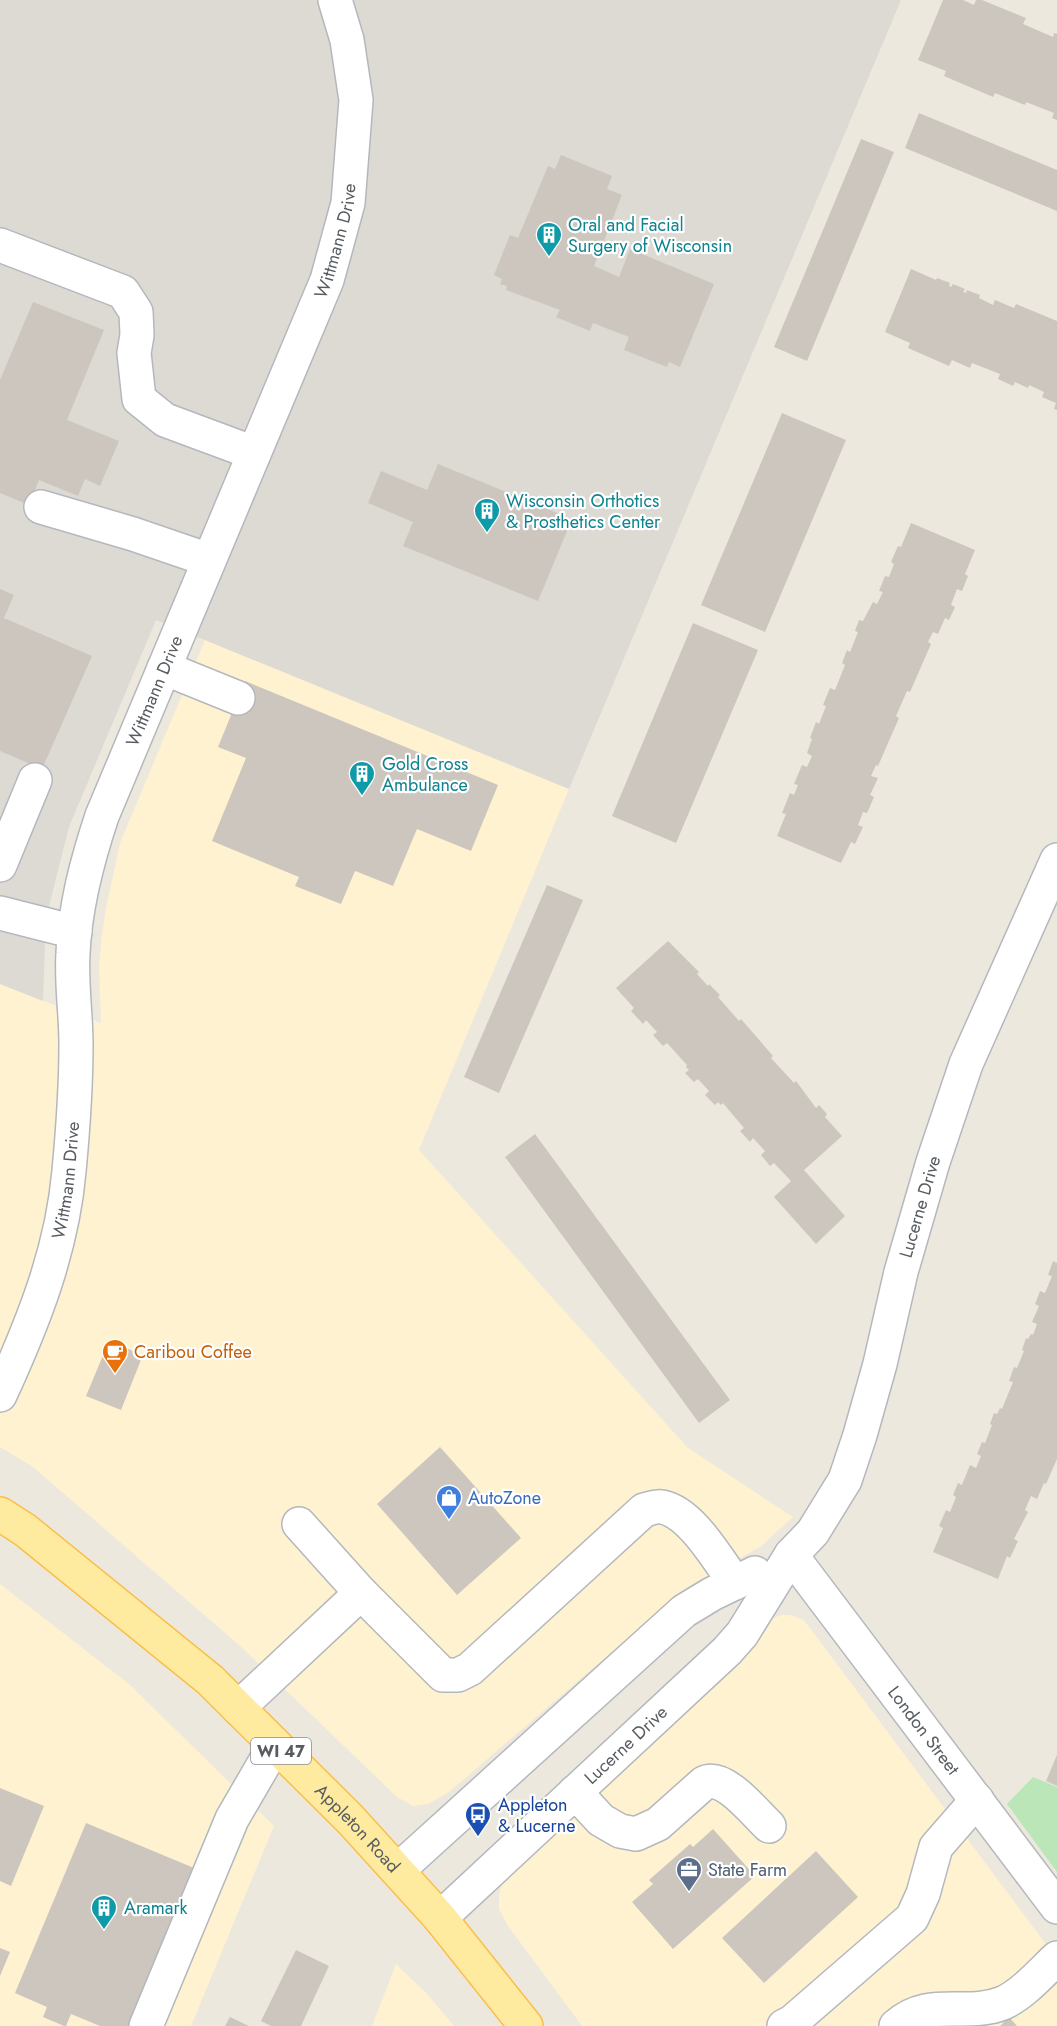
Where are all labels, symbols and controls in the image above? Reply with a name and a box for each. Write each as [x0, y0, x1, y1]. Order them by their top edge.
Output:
street label: Wittmann Drive [308, 182, 362, 302]
place label: Oral and Facial Surgery of Wisconsin [568, 212, 732, 259]
building icon: Oral and Facial Surgery of Wisconsin [534, 220, 564, 258]
place label: Wisconsin Orthotics & Prosthetics Center [506, 488, 661, 535]
building icon: Wisconsin Orthotics & Prosthetics Center [472, 496, 502, 534]
street label: Wittmann Drive [120, 631, 189, 751]
place label: Gold Cross Ambulance [382, 751, 468, 798]
building icon: Gold Cross Ambulance [347, 759, 377, 797]
street label: Wittmann Drive [45, 1121, 86, 1242]
street label: Lucerne Drive [893, 1152, 947, 1261]
cafe icon: Caribou Coffee [100, 1337, 130, 1375]
place label: Caribou Coffee [134, 1339, 252, 1365]
shop icon: AutoZone [434, 1483, 464, 1521]
place label: AutoZone [468, 1485, 541, 1511]
street label: London Street [882, 1681, 966, 1781]
street label: Lucerne Drive [578, 1700, 673, 1790]
road number: WI 47 [251, 1738, 311, 1764]
street label: Appleton Road [309, 1778, 406, 1879]
place label: Appleton & Lucerne [498, 1792, 576, 1839]
bus stop icon: Appleton & Lucerne [463, 1800, 493, 1838]
office icon: State Farm [674, 1855, 704, 1893]
place label: State Farm [708, 1857, 787, 1883]
building icon: Aramark [89, 1893, 119, 1931]
place label: Aramark [124, 1895, 188, 1921]

